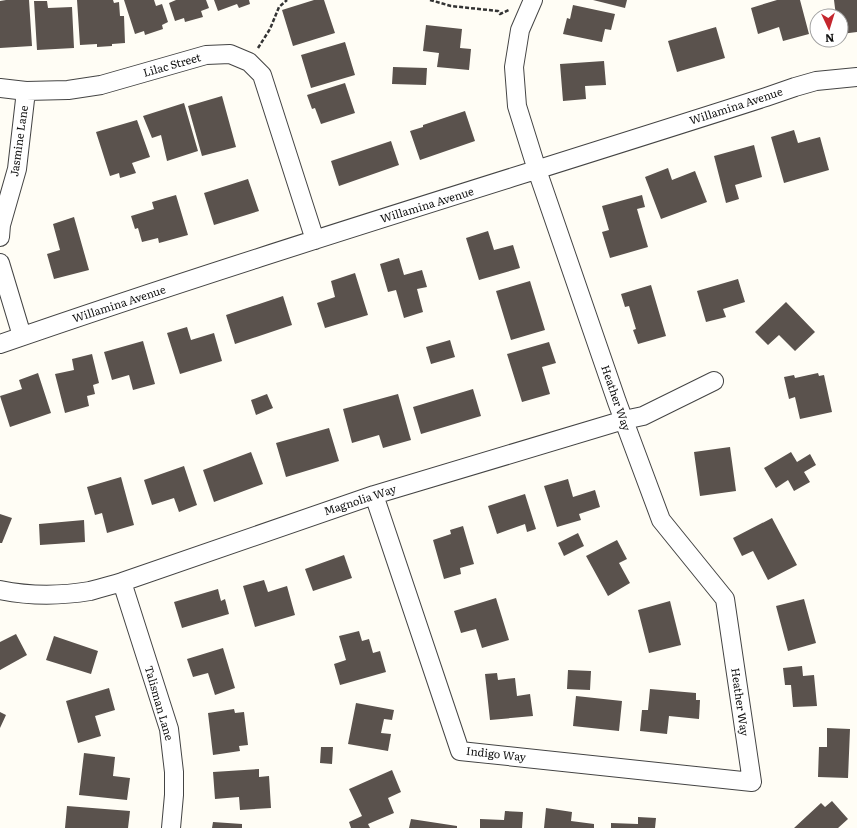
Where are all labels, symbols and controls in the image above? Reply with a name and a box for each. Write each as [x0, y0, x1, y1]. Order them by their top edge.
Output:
north arrow [809, 8, 849, 48]
text: N [825, 31, 835, 47]
street label: Lilac Street [141, 48, 203, 80]
street label: Willamina Avenue [687, 82, 785, 128]
street label: Jasmine Lane [5, 104, 31, 177]
street label: Willamina Avenue [378, 182, 476, 226]
street label: Willamina Avenue [70, 280, 168, 326]
street label: Heather Way [598, 363, 636, 433]
street label: Magnolia Way [321, 480, 399, 518]
street label: Talisman Lane [142, 663, 178, 742]
street label: Heather Way [728, 667, 754, 738]
street label: Indigo Way [465, 742, 528, 764]

